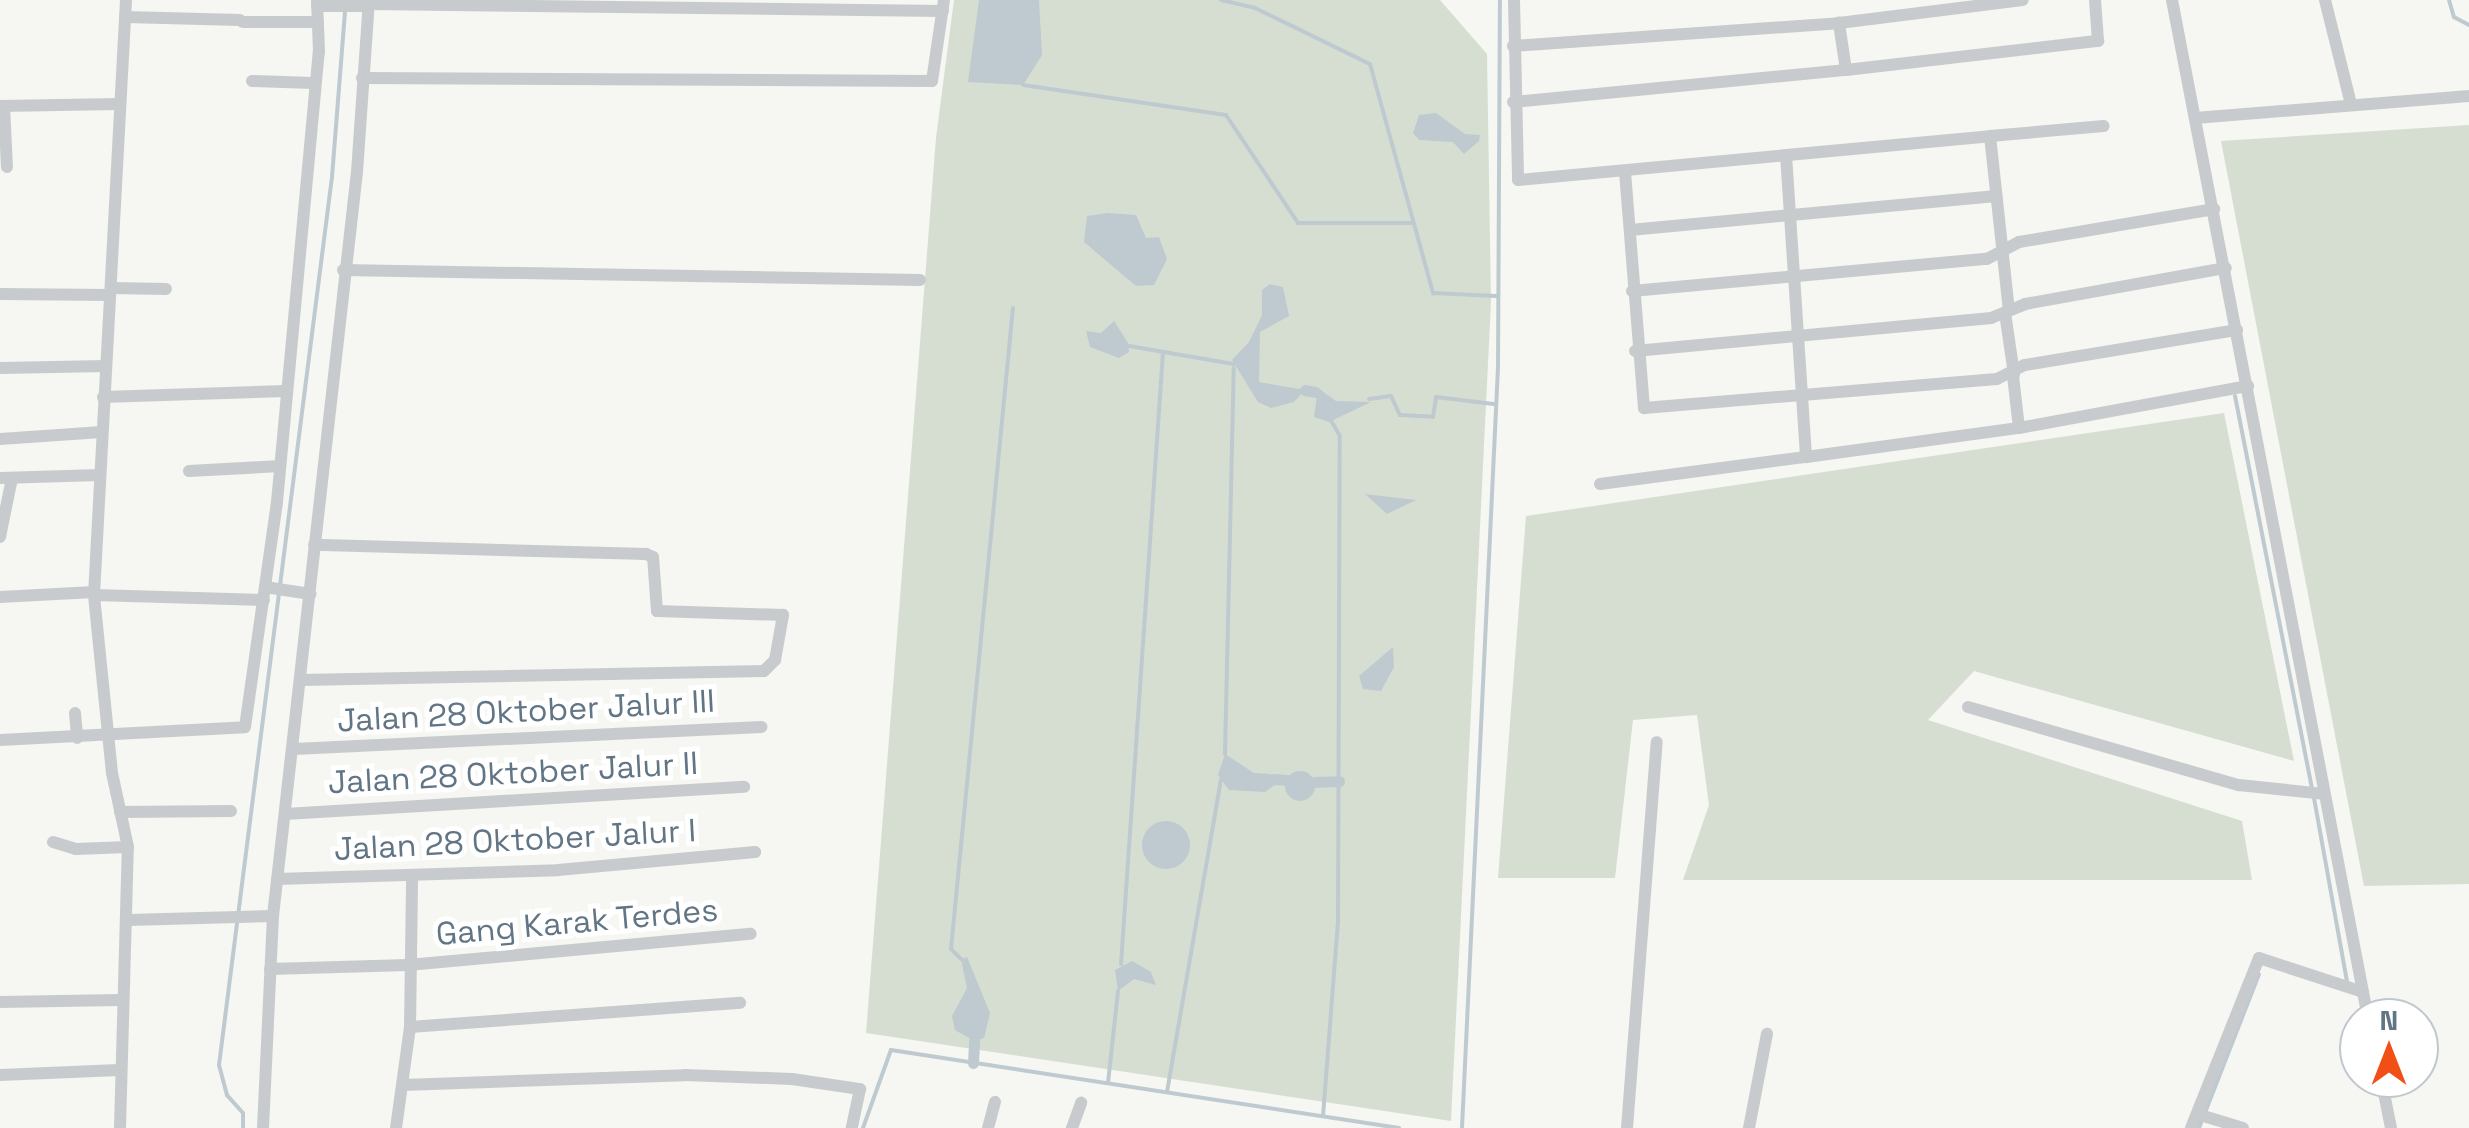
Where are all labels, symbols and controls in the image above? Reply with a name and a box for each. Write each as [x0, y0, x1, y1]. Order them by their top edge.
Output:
street label: Jalan 28 Oktober Jalur III [336, 682, 716, 740]
street label: Jalan 28 Oktober Jalur II [327, 744, 699, 802]
street label: Jalan 28 Oktober Jalur I [333, 811, 697, 869]
street label: Gang Karak Terdes [434, 891, 720, 953]
north arrow [2339, 998, 2439, 1098]
text: N [2380, 1002, 2398, 1038]

